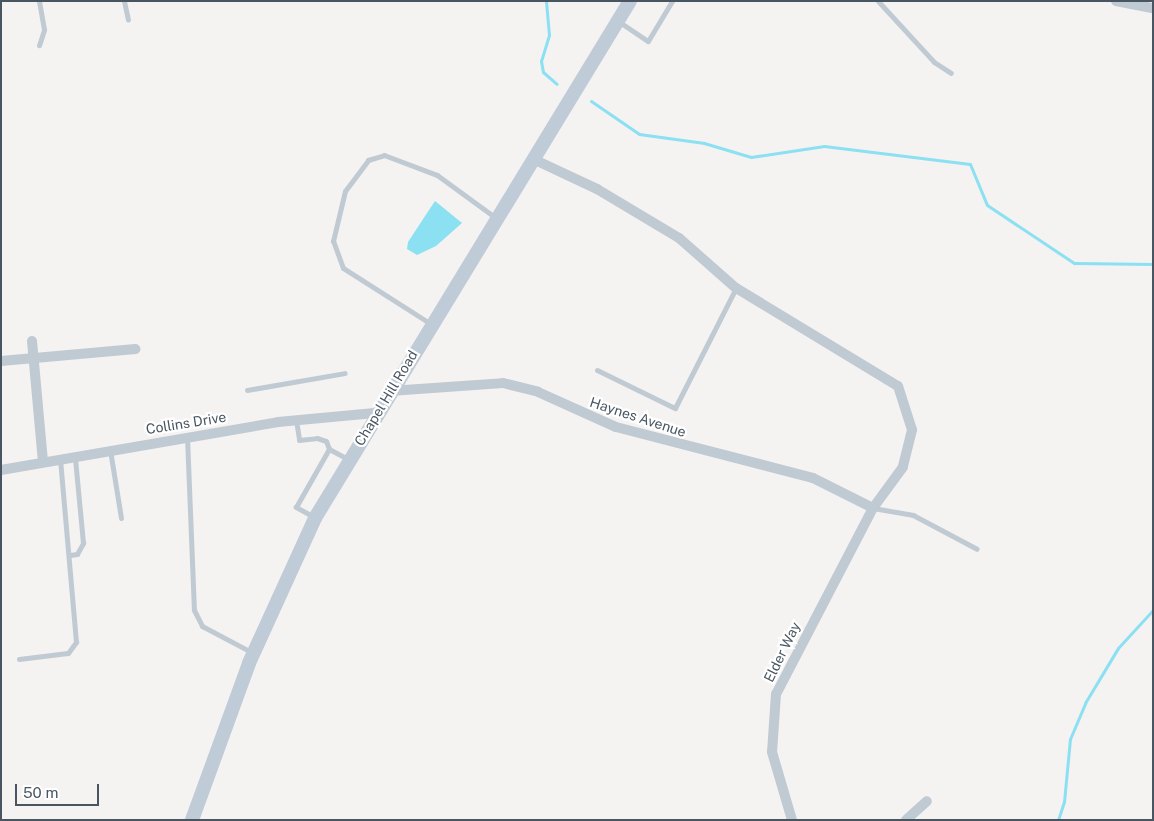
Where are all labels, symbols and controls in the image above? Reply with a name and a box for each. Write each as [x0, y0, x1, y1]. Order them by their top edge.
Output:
street label: Chapel Hill Road [351, 347, 421, 449]
street label: Haynes Avenue [588, 394, 688, 440]
street label: Collins Drive [145, 408, 227, 438]
street label: Elder Way [760, 619, 804, 685]
scale bar [18, 774, 101, 806]
text: 50 m [23, 784, 58, 801]

